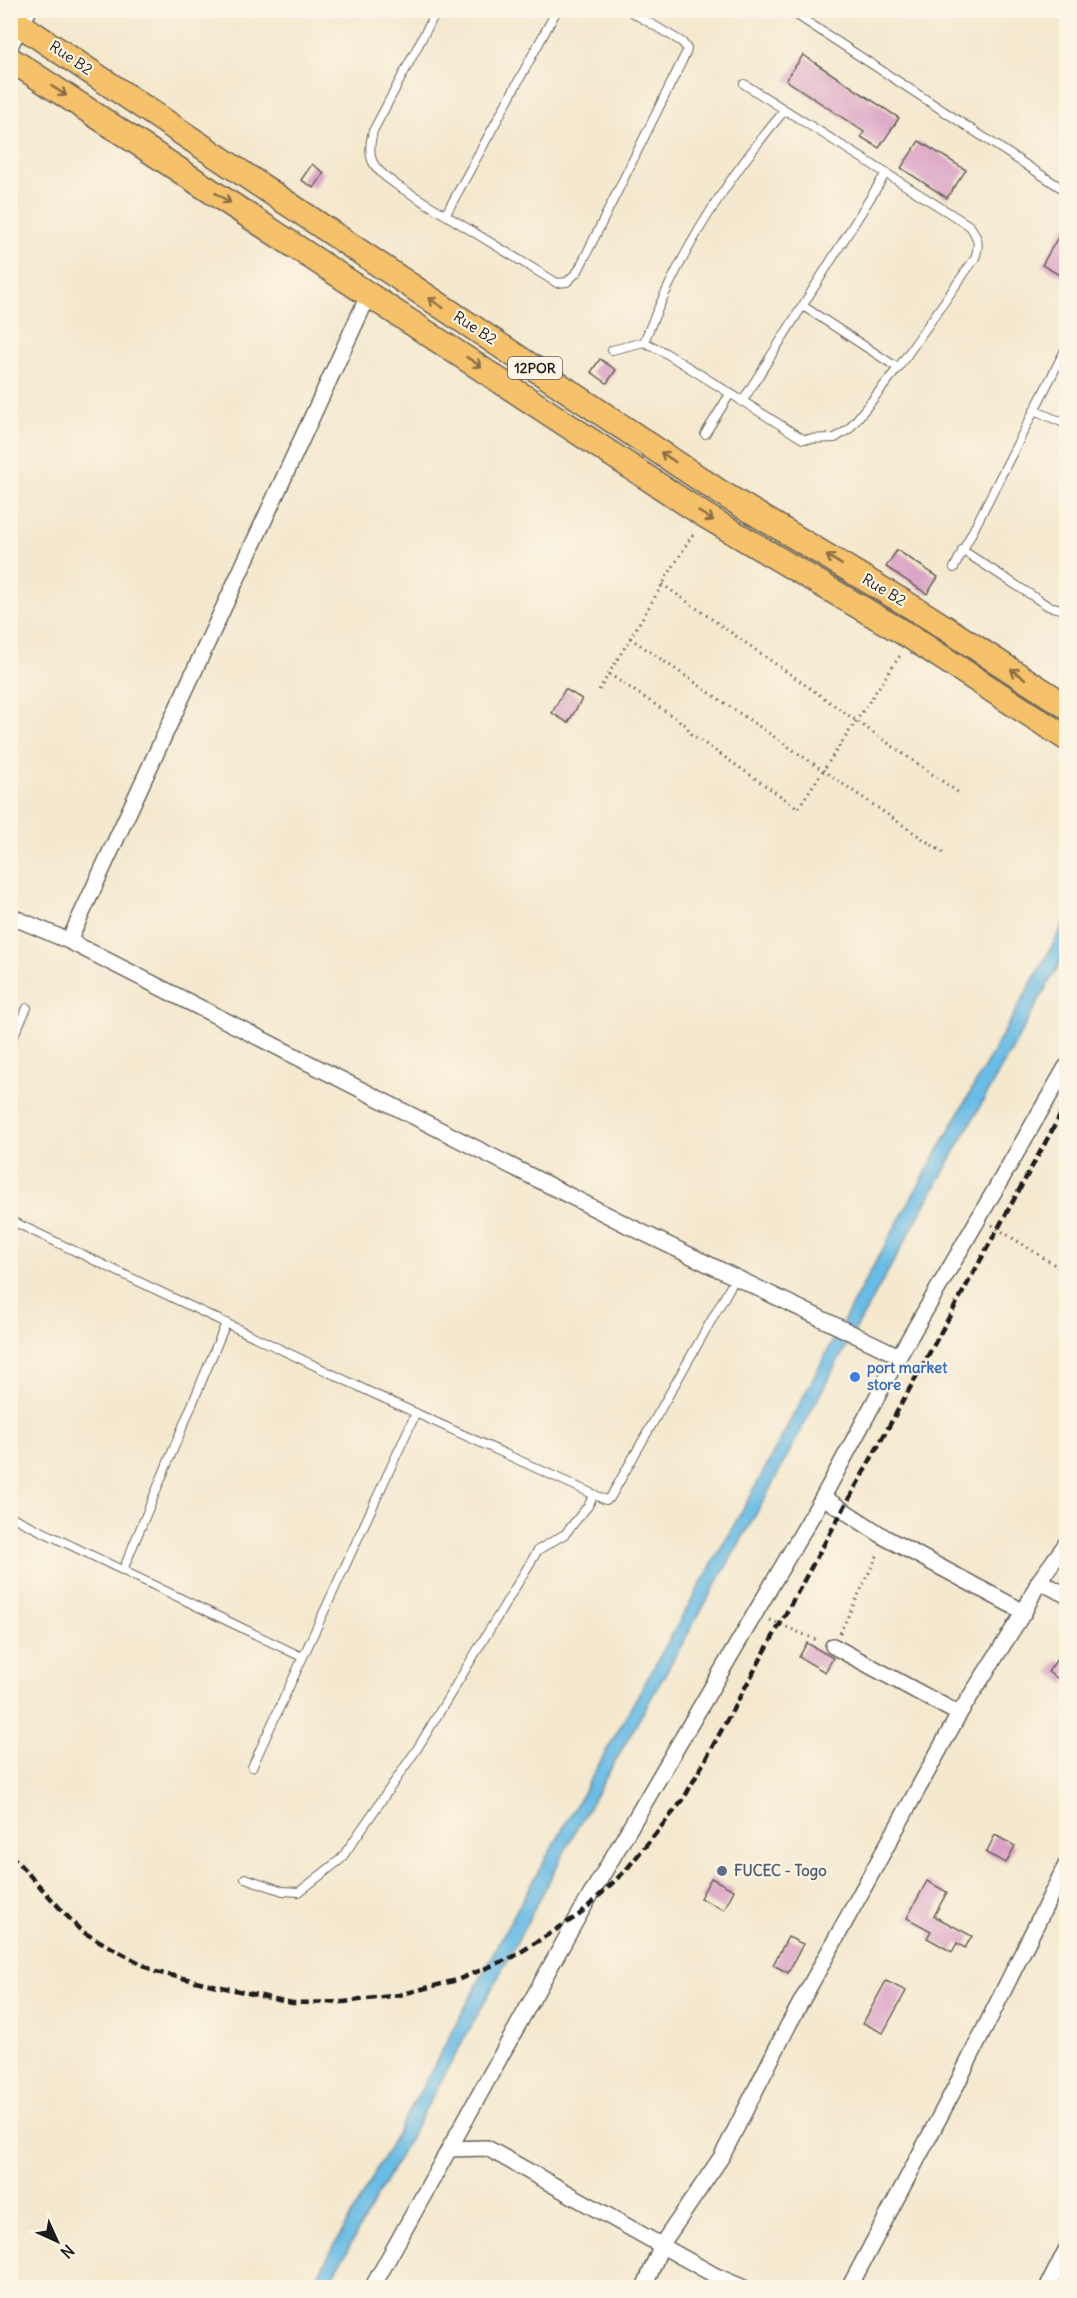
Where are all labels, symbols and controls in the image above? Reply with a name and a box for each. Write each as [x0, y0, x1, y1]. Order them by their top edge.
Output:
street label: Rue B2 [46, 36, 96, 79]
one-way arrow [51, 85, 67, 97]
one-way arrow [214, 192, 230, 204]
one-way arrow [428, 297, 445, 309]
street label: Rue B2 [450, 307, 501, 349]
one-way arrow [465, 356, 482, 368]
road number: 12POR [508, 357, 562, 379]
one-way arrow [660, 451, 677, 464]
one-way arrow [697, 511, 714, 523]
one-way arrow [826, 554, 843, 566]
street label: Rue B2 [859, 569, 910, 610]
one-way arrow [1010, 668, 1026, 680]
place label: port market store [867, 1358, 948, 1394]
marker: port market store [848, 1370, 862, 1384]
place label: FUCEC - Togo [734, 1861, 827, 1881]
marker: FUCEC - Togo [715, 1864, 729, 1878]
north arrow [27, 2211, 87, 2271]
text: N [57, 2241, 79, 2263]

